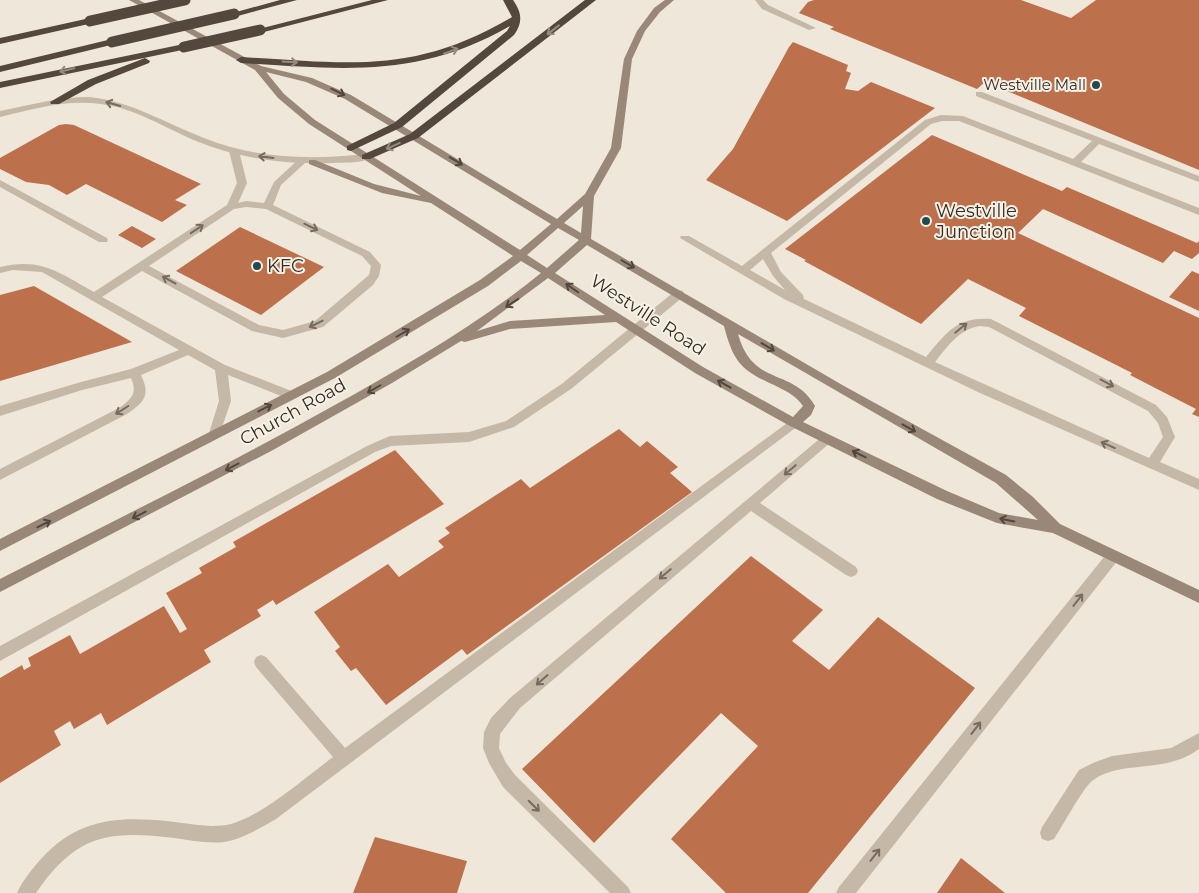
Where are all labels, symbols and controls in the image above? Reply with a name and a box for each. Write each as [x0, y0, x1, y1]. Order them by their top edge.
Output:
one-way arrow [546, 25, 560, 35]
one-way arrow [442, 46, 458, 55]
one-way arrow [282, 58, 298, 67]
one-way arrow [60, 66, 76, 75]
place label: Westville Mall [983, 75, 1086, 94]
marker: Westville Mall [1090, 79, 1102, 91]
one-way arrow [330, 87, 345, 97]
one-way arrow [105, 99, 121, 108]
one-way arrow [386, 141, 401, 151]
one-way arrow [258, 152, 274, 162]
one-way arrow [448, 156, 462, 166]
place label: Westville Junction [935, 200, 1017, 243]
marker: Westville Junction [920, 215, 932, 227]
one-way arrow [304, 223, 319, 233]
one-way arrow [190, 224, 204, 234]
place label: KFC [267, 255, 304, 277]
marker: KFC [251, 260, 263, 272]
one-way arrow [621, 260, 635, 270]
street label: Westville Road [586, 270, 710, 360]
one-way arrow [162, 274, 176, 284]
one-way arrow [565, 283, 579, 293]
one-way arrow [505, 298, 519, 308]
one-way arrow [309, 320, 324, 330]
one-way arrow [954, 322, 967, 333]
one-way arrow [396, 328, 411, 338]
one-way arrow [761, 342, 775, 352]
street label: Church Road [236, 374, 350, 450]
one-way arrow [1099, 378, 1114, 388]
one-way arrow [717, 379, 732, 389]
one-way arrow [367, 384, 382, 394]
one-way arrow [257, 402, 272, 412]
one-way arrow [116, 406, 130, 416]
one-way arrow [902, 423, 916, 433]
one-way arrow [1101, 439, 1116, 449]
one-way arrow [852, 449, 867, 459]
one-way arrow [224, 462, 239, 472]
one-way arrow [783, 465, 796, 476]
one-way arrow [132, 510, 147, 520]
one-way arrow [1000, 515, 1016, 525]
one-way arrow [36, 519, 51, 529]
one-way arrow [659, 569, 672, 580]
one-way arrow [1072, 594, 1083, 607]
one-way arrow [535, 674, 548, 686]
one-way arrow [971, 721, 982, 734]
one-way arrow [527, 800, 540, 812]
one-way arrow [870, 849, 881, 862]

